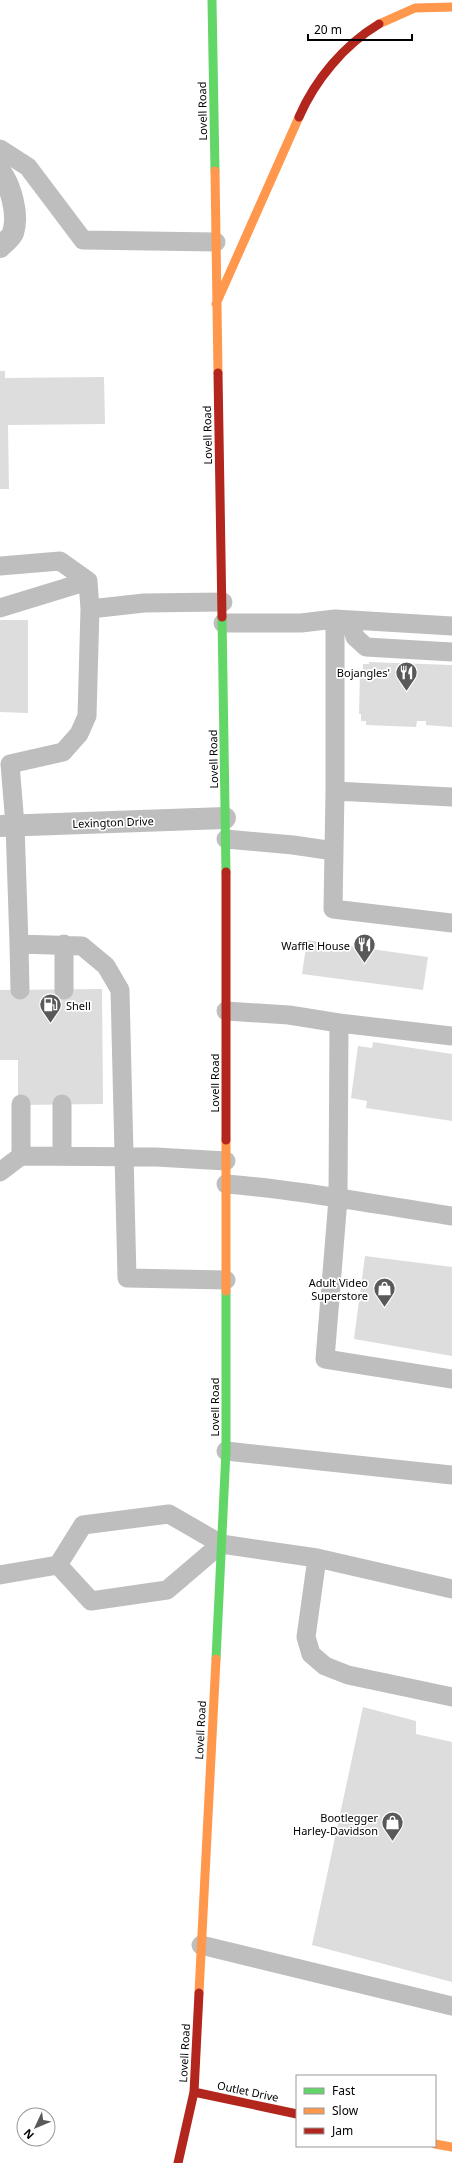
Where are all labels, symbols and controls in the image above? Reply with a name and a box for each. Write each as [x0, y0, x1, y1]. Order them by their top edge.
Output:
scale bar [308, 16, 412, 42]
text: 20 m [314, 21, 342, 38]
street label: Lovell Road [194, 81, 210, 141]
street label: Lovell Road [199, 405, 215, 465]
restaurant icon: Bojangles' [393, 659, 419, 692]
place label: Bojangles' [337, 665, 390, 680]
street label: Lovell Road [205, 729, 221, 789]
street label: Lexington Drive [72, 813, 154, 831]
restaurant icon: Waffle House [352, 932, 378, 965]
place label: Waffle House [281, 938, 350, 953]
fuel station icon: Shell [38, 992, 64, 1025]
place label: Shell [66, 998, 91, 1013]
street label: Lovell Road [207, 1054, 222, 1112]
place label: Adult Video Superstore [309, 1275, 368, 1303]
shop icon: Adult Video Superstore [371, 1275, 397, 1308]
street label: Lovell Road [207, 1378, 222, 1436]
street label: Lovell Road [191, 1700, 209, 1760]
place label: Bootlegger Harley-Davidson [293, 1810, 378, 1838]
shop icon: Bootlegger Harley-Davidson [380, 1810, 406, 1843]
street label: Lovell Road [175, 2023, 193, 2083]
legend [296, 2075, 436, 2147]
street label: Outlet Drive [216, 2077, 280, 2105]
text: Fast [332, 2082, 356, 2099]
text: Slow [332, 2102, 359, 2119]
north arrow [16, 2107, 56, 2147]
text: Jam [331, 2122, 353, 2139]
text: N [20, 2126, 37, 2143]

